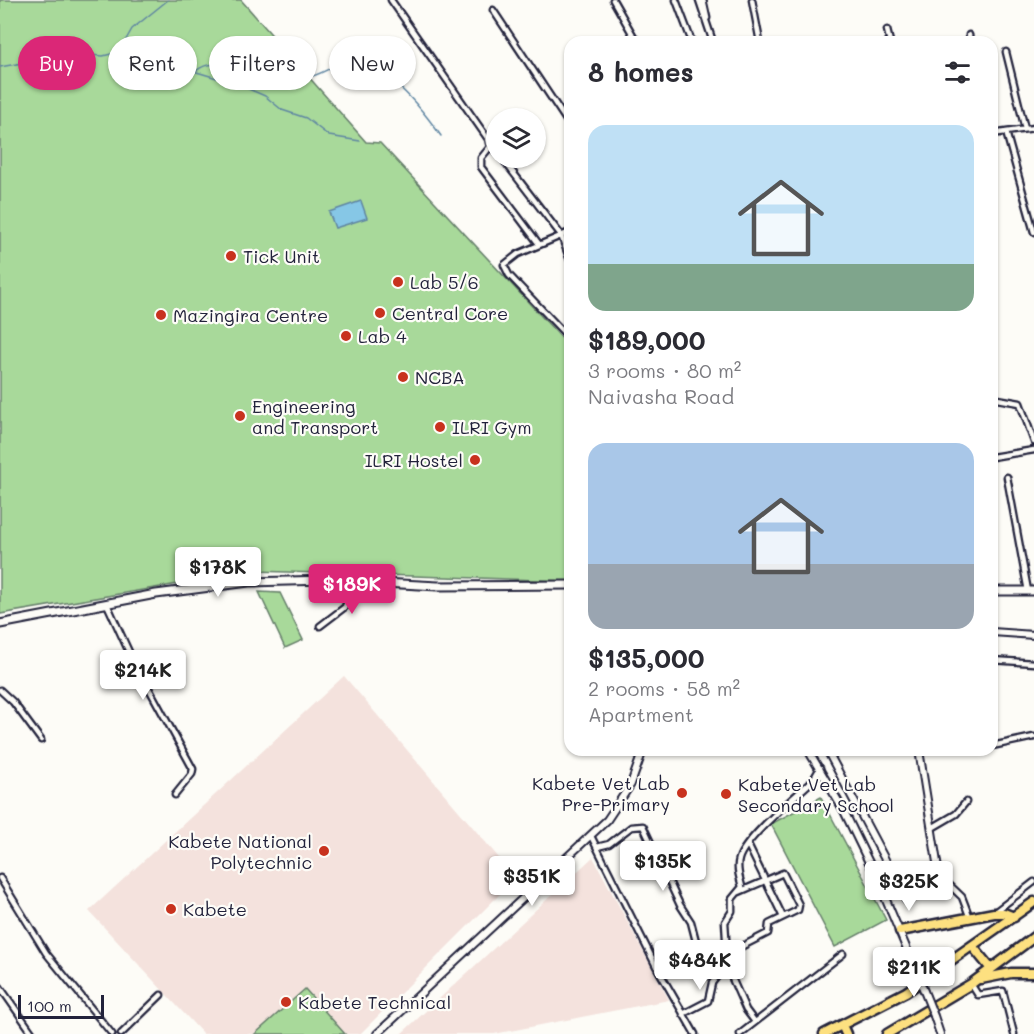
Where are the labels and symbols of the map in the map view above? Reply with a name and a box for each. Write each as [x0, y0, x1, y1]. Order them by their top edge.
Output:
place label: Tick Unit [243, 244, 320, 268]
marker: Tick Unit [224, 249, 238, 263]
place label: Lab 5/6 [410, 270, 479, 294]
marker: Lab 5/6 [391, 275, 405, 289]
place label: Central Core [392, 301, 508, 325]
place label: Mazingira Centre [173, 303, 328, 327]
marker: Central Core [373, 306, 387, 320]
marker: Mazingira Centre [154, 308, 168, 322]
place label: Lab 4 [358, 324, 407, 348]
marker: Lab 4 [339, 329, 353, 343]
place label: NCBA [415, 365, 465, 389]
marker: NCBA [396, 370, 410, 384]
place label: Engineering and Transport [252, 394, 378, 439]
marker: Engineering and Transport [233, 409, 247, 423]
place label: ILRI Gym [452, 415, 532, 439]
marker: ILRI Gym [433, 420, 447, 434]
place label: ILRI Hostel [365, 448, 463, 472]
marker: ILRI Hostel [468, 453, 482, 467]
pin: $178K [176, 547, 260, 598]
pin: $189K [310, 564, 394, 615]
pin: $214K [101, 650, 185, 701]
place label: Kabete Vet Lab Pre-Primary [532, 771, 670, 816]
place label: Kabete Vet Lab Secondary School [738, 772, 894, 817]
marker: Kabete Vet Lab Pre-Primary [675, 786, 689, 800]
marker: Kabete Vet Lab Secondary School [719, 787, 733, 801]
place label: Kabete National Polytechnic [168, 829, 312, 874]
pin: $135K [621, 841, 705, 892]
marker: Kabete National Polytechnic [317, 844, 331, 858]
pin: $351K [490, 856, 574, 907]
pin: $325K [867, 861, 951, 912]
place label: Kabete [183, 897, 247, 921]
marker: Kabete [164, 902, 178, 916]
pin: $484K [658, 940, 742, 991]
pin: $211K [872, 947, 956, 998]
place label: Kabete Technical [298, 990, 451, 1014]
scale bar [18, 992, 104, 1020]
marker: Kabete Technical [279, 995, 293, 1009]

